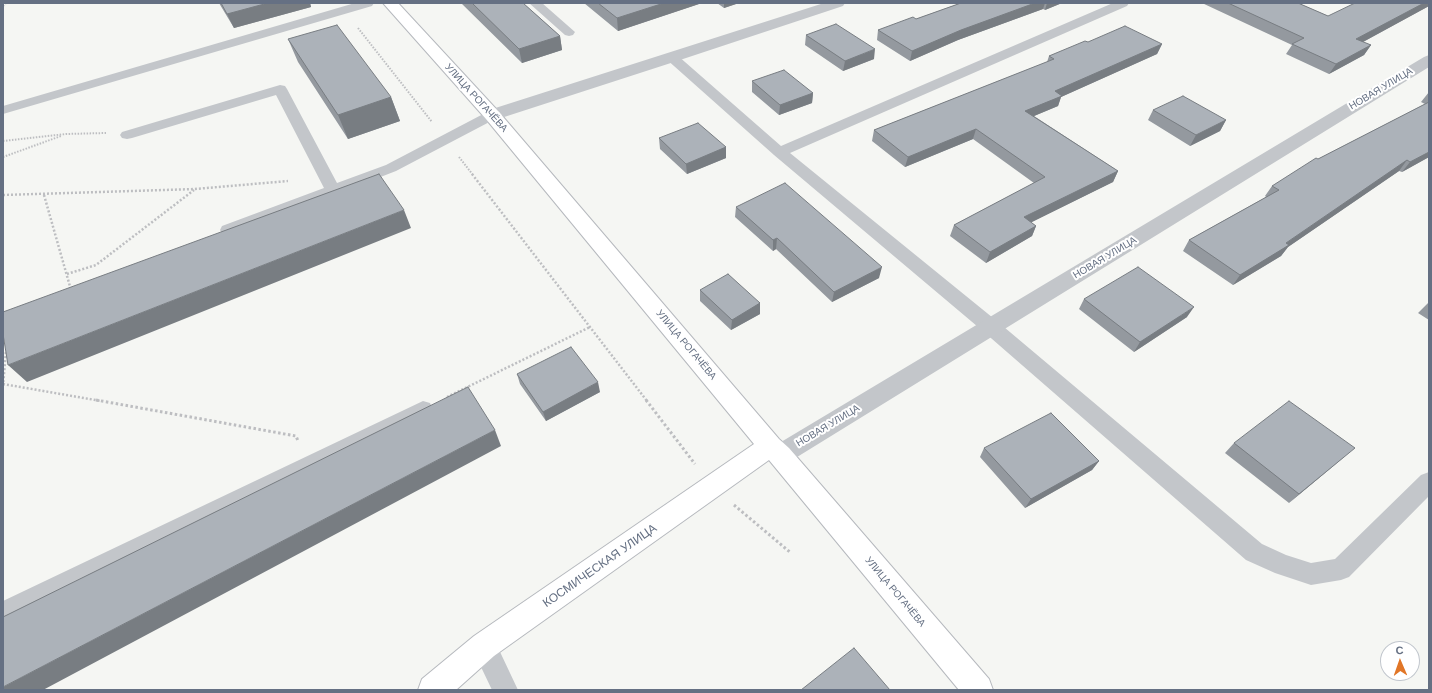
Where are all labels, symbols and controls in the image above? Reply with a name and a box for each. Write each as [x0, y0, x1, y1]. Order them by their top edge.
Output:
street label: УЛИЦА РОГАЧЁВА [442, 61, 510, 135]
street label: НОВАЯ УЛИЦА [1347, 65, 1415, 113]
street label: НОВАЯ УЛИЦА [1071, 234, 1139, 282]
street label: УЛИЦА РОГАЧЁВА [653, 308, 719, 382]
street label: НОВАЯ УЛИЦА [794, 402, 862, 450]
street label: КОСМИЧЕСКАЯ УЛИЦА [540, 521, 660, 611]
street label: УЛИЦА РОГАЧЁВА [862, 555, 928, 629]
north arrow [1380, 641, 1420, 681]
text: С [1395, 644, 1404, 656]

